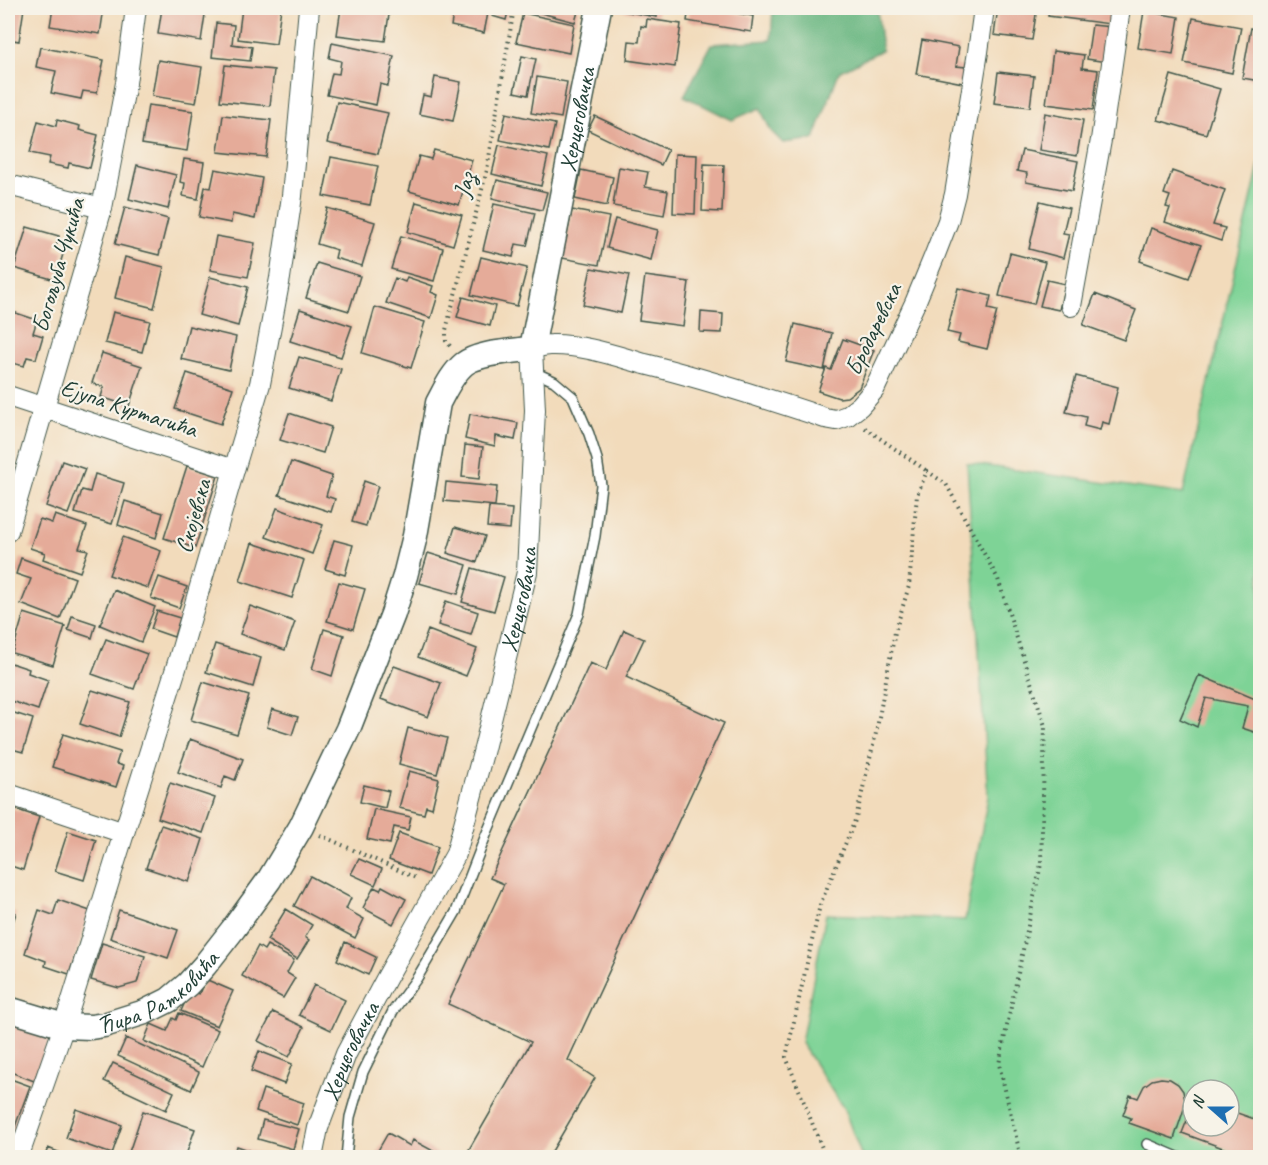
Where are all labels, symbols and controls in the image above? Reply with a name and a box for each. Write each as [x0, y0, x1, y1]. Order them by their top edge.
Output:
street label: Херцеговачка [552, 63, 602, 174]
street label: Јаз [446, 167, 483, 202]
street label: Богољуба Чукића [25, 193, 92, 335]
street label: Бродаревска [838, 277, 909, 380]
street label: Ејупа Куртагића [57, 372, 202, 445]
street label: Скојевска [168, 474, 218, 556]
street label: Херцеговачка [493, 546, 543, 655]
street label: Ћира Ратковића [92, 944, 226, 1042]
street label: Херцеговачка [315, 995, 387, 1105]
north arrow [1181, 1078, 1241, 1138]
text: N [1187, 1092, 1210, 1111]

